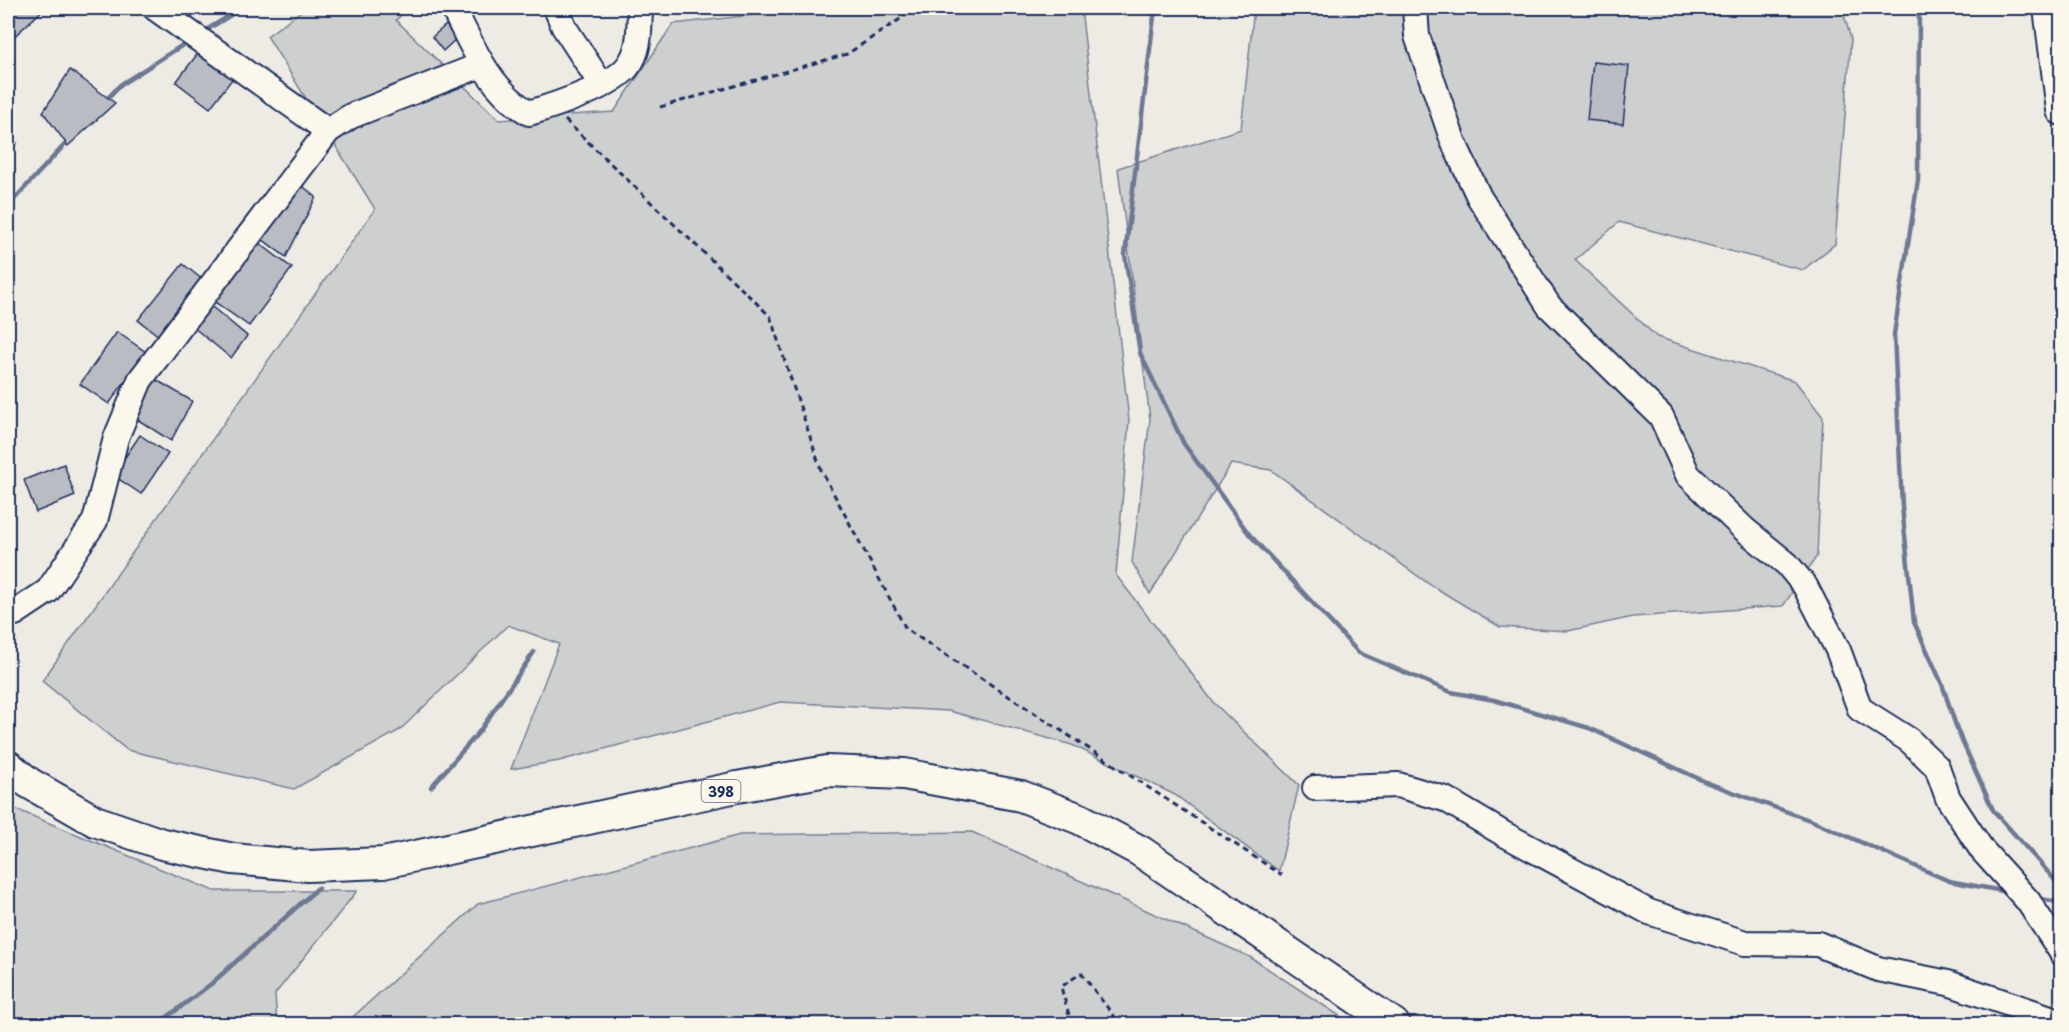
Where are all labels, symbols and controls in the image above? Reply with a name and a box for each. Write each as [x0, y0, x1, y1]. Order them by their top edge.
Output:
road number: 398 [702, 780, 740, 802]

